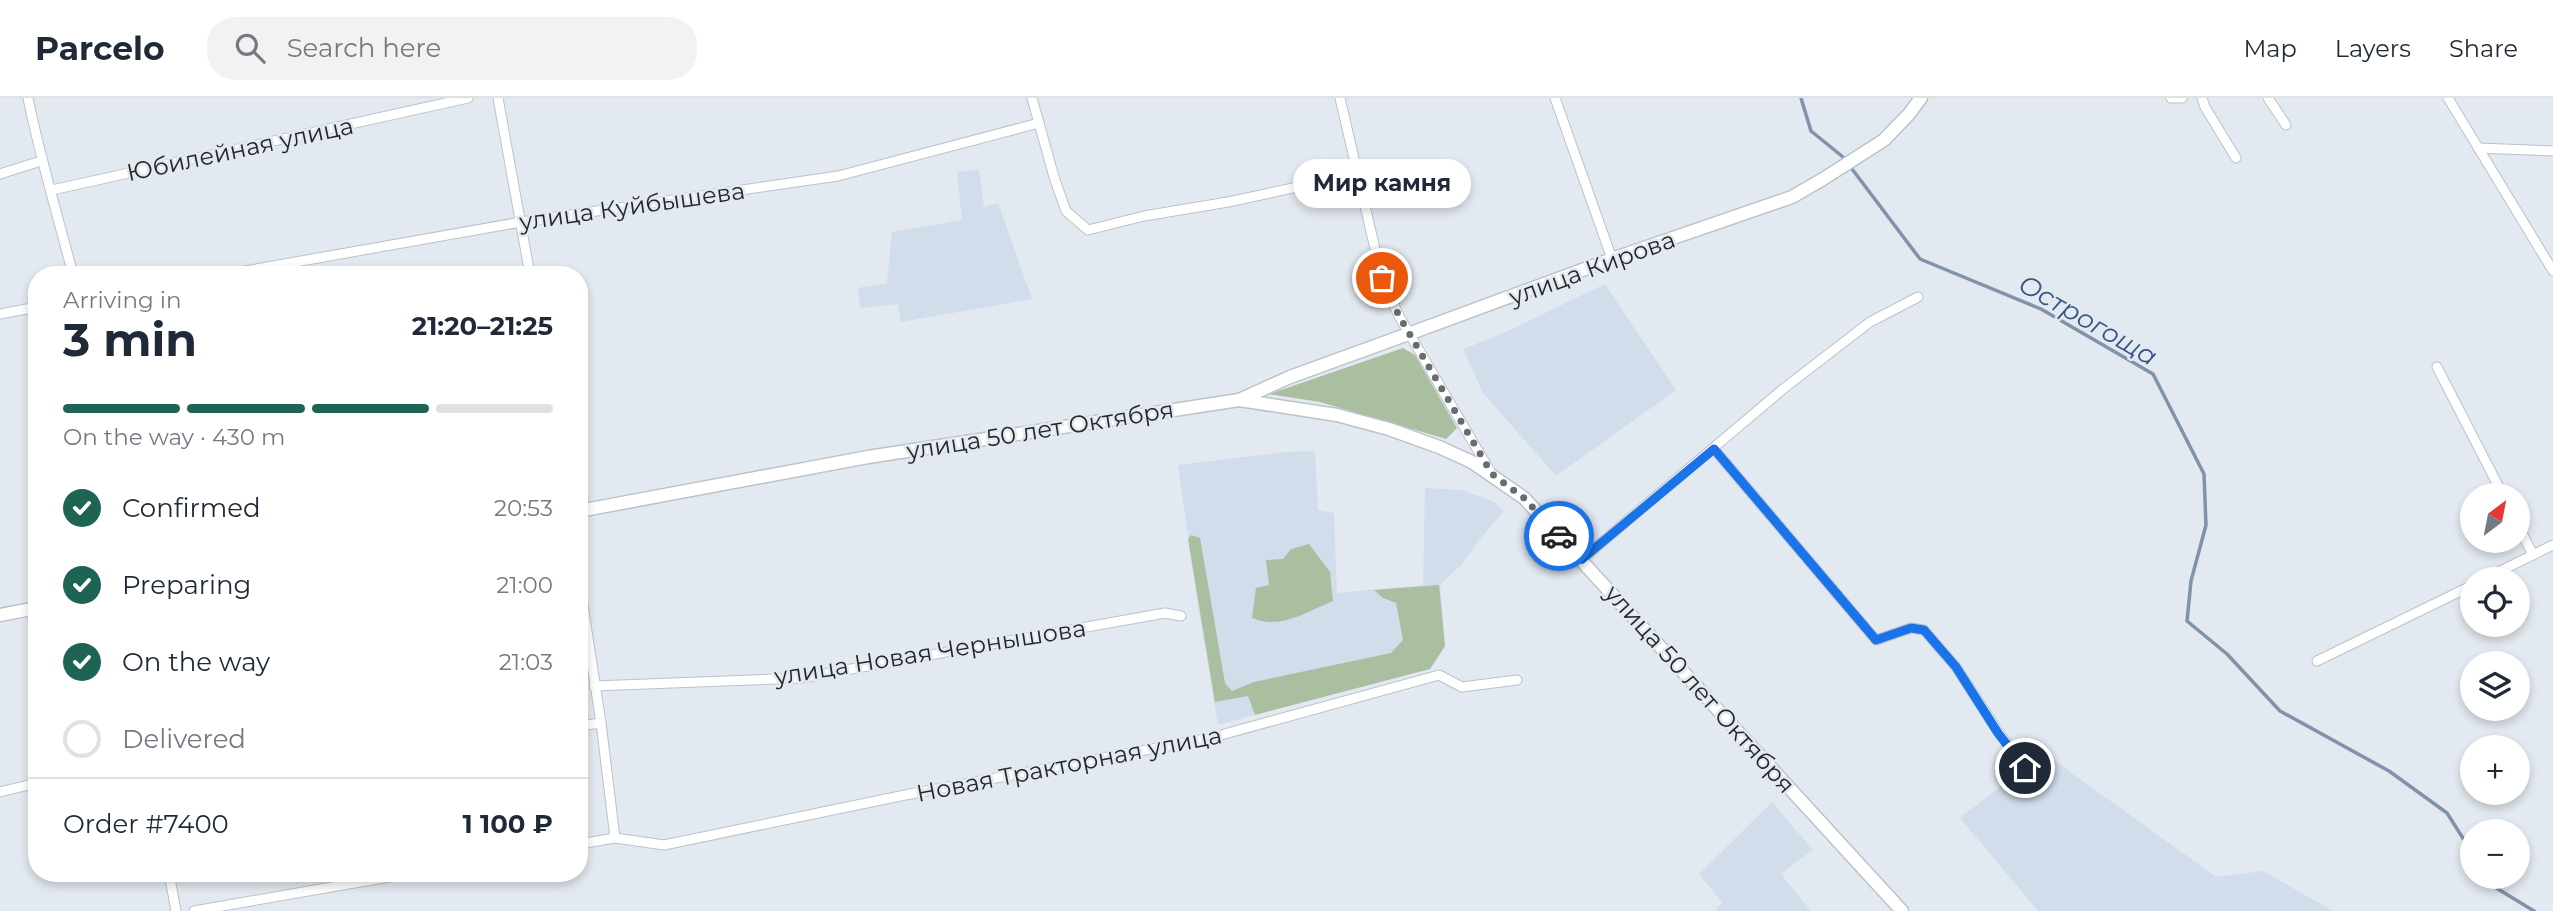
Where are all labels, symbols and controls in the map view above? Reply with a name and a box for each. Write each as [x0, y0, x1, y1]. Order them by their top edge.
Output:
search box [207, 17, 697, 80]
text: Parcelo [35, 28, 165, 68]
icon: search [231, 29, 269, 67]
text: Search here [287, 32, 441, 64]
text: Map [2243, 34, 2297, 63]
text: Layers [2335, 34, 2411, 63]
text: Share [2449, 34, 2518, 63]
street label: Юбилейная улица [124, 111, 356, 187]
callout: Мир камня [1293, 159, 1471, 208]
text: Мир камня [1313, 169, 1451, 197]
street label: улица Куйбышева [516, 176, 747, 236]
street label: улица Кирова [1504, 225, 1679, 312]
pin [1352, 248, 1412, 308]
icon: bag [1363, 259, 1401, 297]
water label: Острогоща [2013, 267, 2163, 373]
text: Arriving in [63, 286, 182, 314]
text: 21:20–21:25 [412, 310, 553, 342]
text: 3 min [63, 311, 197, 368]
street label: улица 50 лет Октября [903, 395, 1176, 466]
text: On the way · 430 m [63, 423, 285, 451]
north arrow [2460, 483, 2530, 553]
map controls [2460, 483, 2530, 889]
icon: check [63, 489, 101, 527]
text: Confirmed [122, 492, 261, 524]
text: 20:53 [494, 494, 553, 522]
courier [1524, 501, 1594, 571]
icon: car [1540, 517, 1578, 555]
icon: check [63, 566, 101, 604]
button: locate [2460, 567, 2530, 637]
text: Preparing [122, 569, 251, 601]
text: 21:00 [496, 571, 553, 599]
street label: улица 50 лет Октября [1598, 578, 1801, 799]
street label: улица Новая Чернышова [771, 613, 1088, 691]
icon: check [63, 643, 101, 681]
text: On the way [122, 646, 270, 678]
text: 21:03 [499, 648, 553, 676]
button: layers [2460, 651, 2530, 721]
street label: Новая Тракторная улица [914, 720, 1224, 808]
text: Delivered [122, 723, 246, 755]
button: + [2460, 735, 2530, 805]
pin [1995, 738, 2055, 798]
icon: home [2006, 749, 2044, 787]
text: Order #7400 [63, 808, 229, 840]
text: 1 100 ₽ [462, 808, 553, 840]
button: − [2460, 819, 2530, 889]

